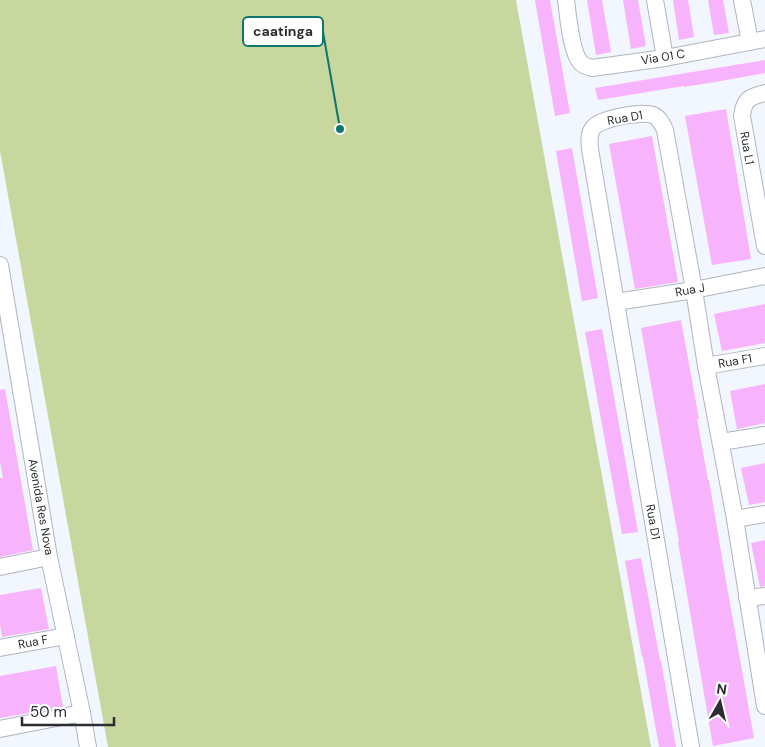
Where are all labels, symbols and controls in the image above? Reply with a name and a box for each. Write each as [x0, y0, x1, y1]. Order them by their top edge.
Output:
callout: caatinga [243, 17, 323, 46]
text: caatinga [253, 22, 313, 40]
street label: Via 01 C [640, 46, 687, 68]
street label: Rua D1 [606, 107, 644, 129]
street label: Rua L1 [736, 130, 758, 166]
street label: Rua J [674, 280, 706, 300]
street label: Rua F1 [717, 350, 753, 372]
street label: Avenida Res Nova [25, 458, 57, 556]
street label: Rua D1 [642, 503, 664, 541]
street label: Rua F [17, 631, 50, 653]
north arrow [695, 677, 745, 727]
text: N [715, 680, 728, 699]
scale bar [22, 694, 115, 726]
text: 50 m [30, 702, 67, 722]

